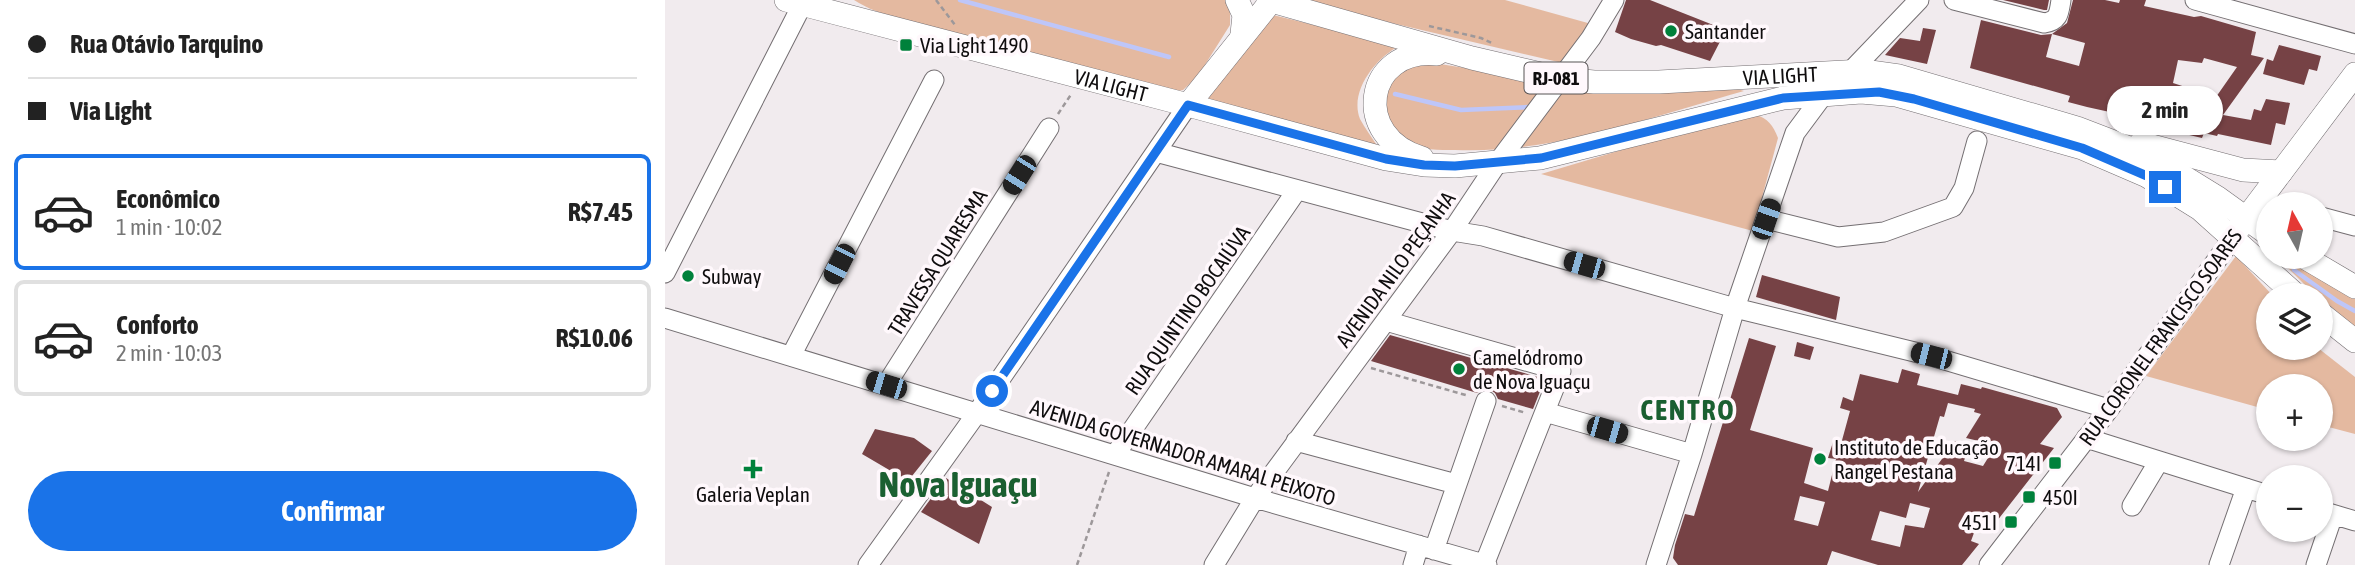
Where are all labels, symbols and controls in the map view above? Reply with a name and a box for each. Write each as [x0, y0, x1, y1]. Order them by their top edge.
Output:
place label: Santander [1685, 19, 1766, 43]
marker: Santander [1663, 23, 1679, 39]
text: Rua Otávio Tarquino [70, 29, 264, 59]
place label: Via Light 1490 [920, 33, 1028, 57]
marker: Via Light 1490 [898, 37, 914, 53]
street label: VIA LIGHT [1742, 61, 1818, 89]
road number: RJ-081 [1525, 62, 1587, 94]
street label: VIA LIGHT [1072, 64, 1150, 106]
callout: 2 min [2107, 86, 2223, 134]
text: Via Light [70, 96, 152, 126]
text: 2 min [2142, 97, 2188, 123]
car [999, 152, 1040, 198]
route end [2149, 171, 2181, 203]
icon: car [32, 181, 95, 244]
text: Econômico [116, 184, 220, 214]
street label: TRAVESSA QUARESMA [883, 184, 992, 339]
street label: AVENIDA NILO PEÇANHA [1331, 186, 1460, 351]
north arrow [2256, 192, 2333, 270]
map controls [2256, 192, 2333, 542]
car [1750, 196, 1783, 242]
text: R$7.45 [568, 197, 633, 227]
text: 1 min · 10:02 [116, 214, 222, 240]
street label: RUA QUINTINO BOCAIÚVA [1120, 220, 1255, 399]
street label: RUA CORONEL FRANCISCO SOARES [2073, 224, 2247, 450]
car [821, 241, 858, 287]
car [1561, 249, 1608, 281]
place label: Subway [702, 264, 762, 288]
marker: Subway [680, 268, 696, 284]
button: layers [2256, 283, 2333, 360]
icon: car [32, 307, 95, 370]
text: Conforto [116, 310, 199, 340]
text: R$10.06 [556, 323, 633, 353]
text: 2 min · 10:03 [116, 340, 222, 366]
car [1909, 341, 1954, 371]
place label: Camelódromo de Nova Iguaçu [1473, 345, 1591, 393]
marker: Camelódromo de Nova Iguaçu [1451, 361, 1467, 377]
car [863, 369, 910, 401]
button: + [2256, 374, 2333, 451]
route start [976, 375, 1008, 407]
street label: AVENIDA GOVERNADOR AMARAL PEIXOTO [1028, 394, 1338, 510]
district label: CENTRO [1640, 394, 1736, 426]
car [1584, 414, 1631, 446]
place label: Instituto de Educação Rangel Pestana [1834, 435, 1999, 483]
marker: Instituto de Educação Rangel Pestana [1812, 451, 1828, 467]
place label: 714I [2006, 451, 2041, 475]
marker: 714I [2047, 455, 2063, 471]
marker: Galeria Veplan [743, 459, 763, 479]
district label: Nova Iguaçu [879, 464, 1037, 504]
button: − [2256, 465, 2333, 542]
button: Confirmar [28, 471, 637, 551]
place label: Galeria Veplan [696, 482, 810, 506]
place label: 450I [2043, 485, 2078, 509]
marker: 450I [2021, 489, 2037, 505]
place label: 451I [1962, 510, 1997, 534]
marker: 451I [2003, 514, 2019, 530]

